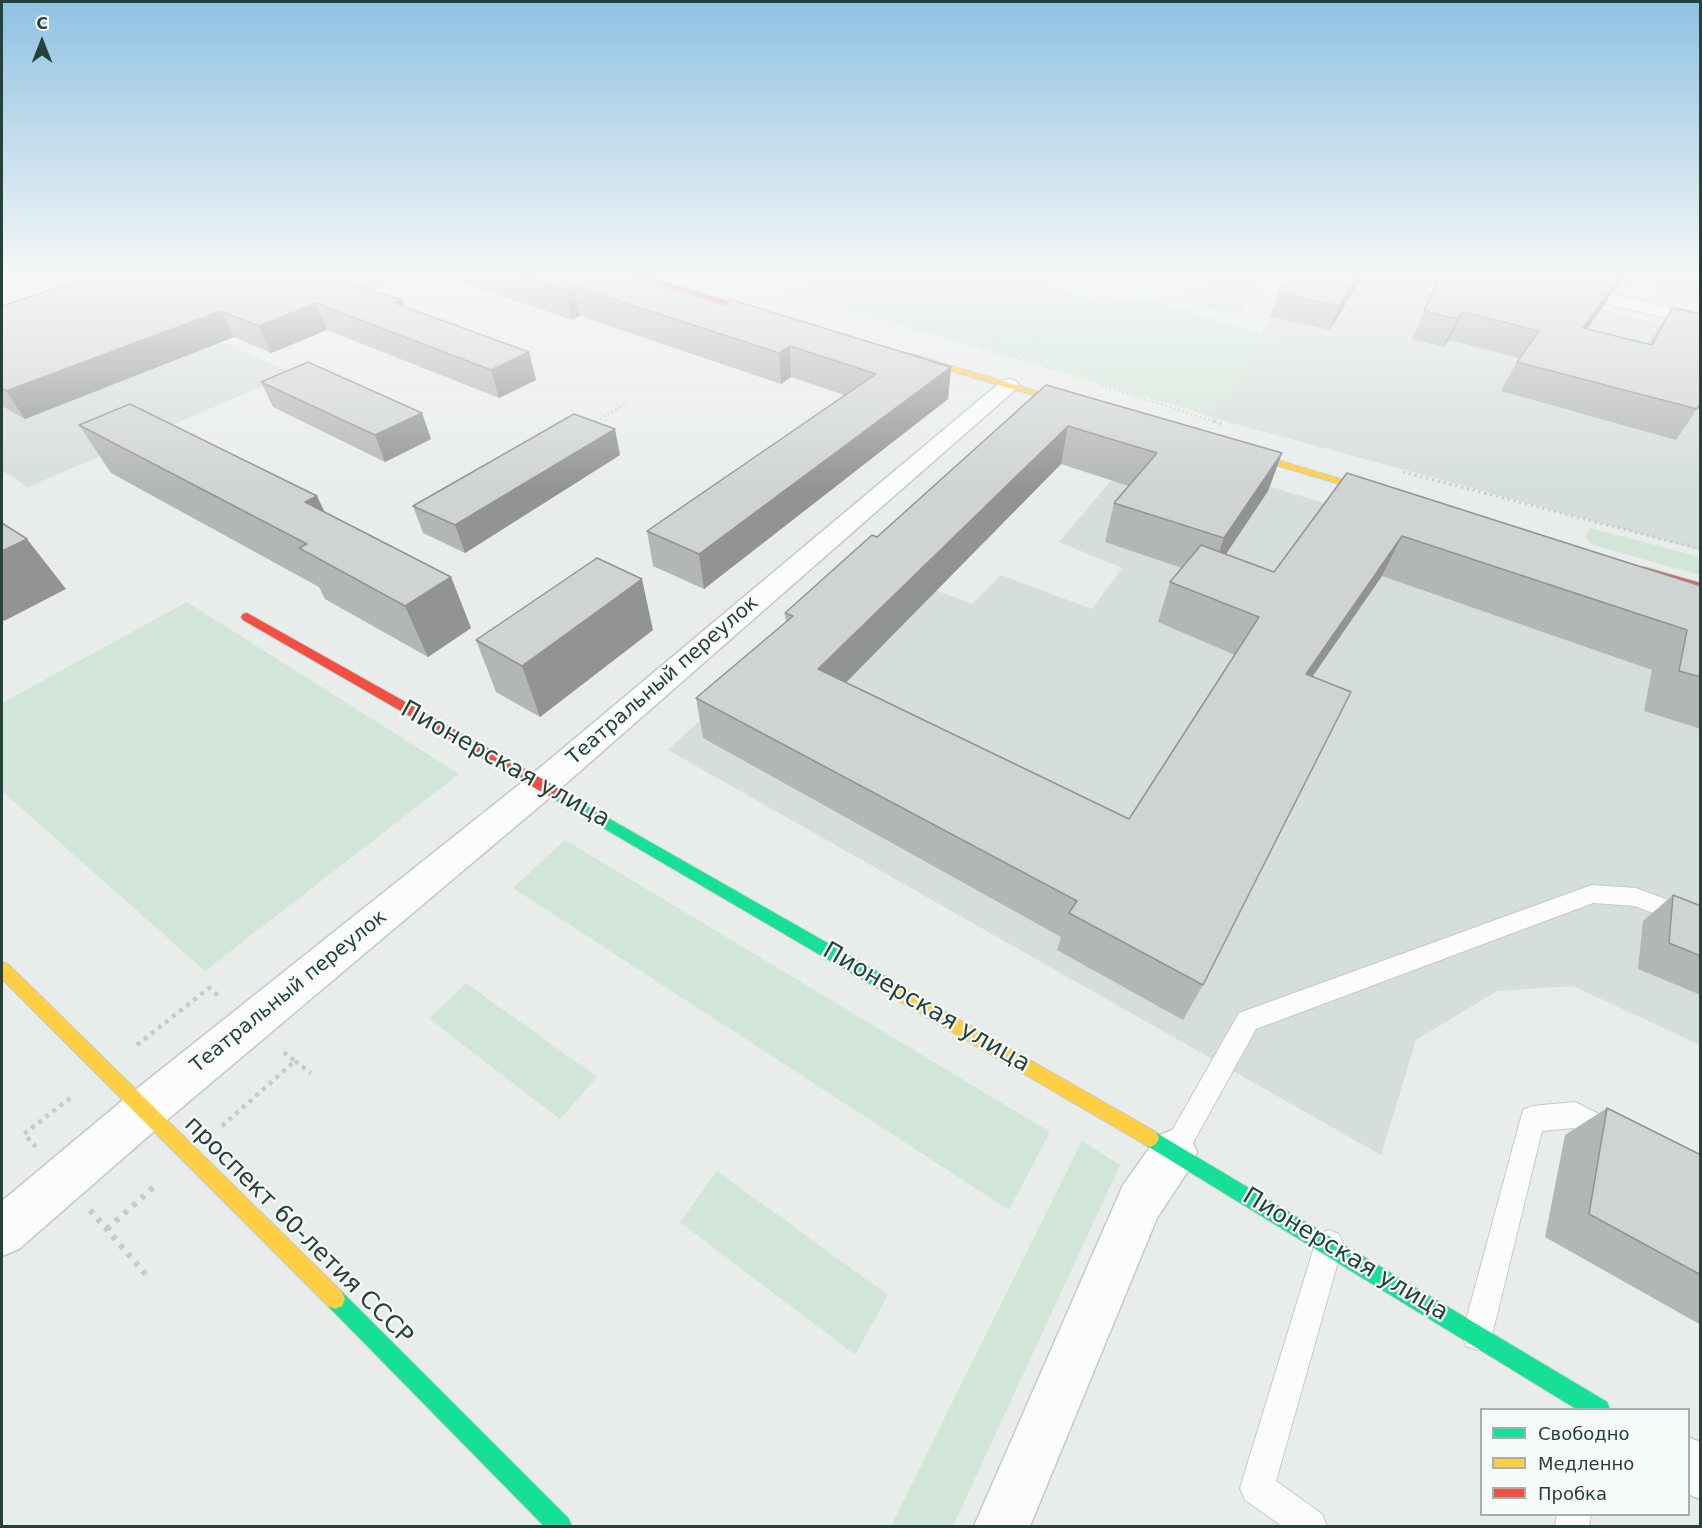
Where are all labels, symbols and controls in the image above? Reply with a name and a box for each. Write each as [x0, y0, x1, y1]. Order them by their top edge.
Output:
north arrow [12, 12, 72, 72]
text: С [36, 14, 48, 33]
street label: Театральный переулок [562, 591, 764, 771]
street label: Пионерская улица [395, 696, 615, 834]
street label: Театральный переулок [186, 905, 392, 1079]
street label: Пионерская улица [817, 937, 1035, 1079]
street label: проспект 60-летия СССР [178, 1111, 418, 1351]
street label: Пионерская улица [1237, 1182, 1453, 1328]
legend [1480, 1408, 1690, 1516]
text: Свободно [1538, 1423, 1630, 1444]
text: Медленно [1538, 1453, 1634, 1474]
text: Пробка [1538, 1483, 1607, 1504]

